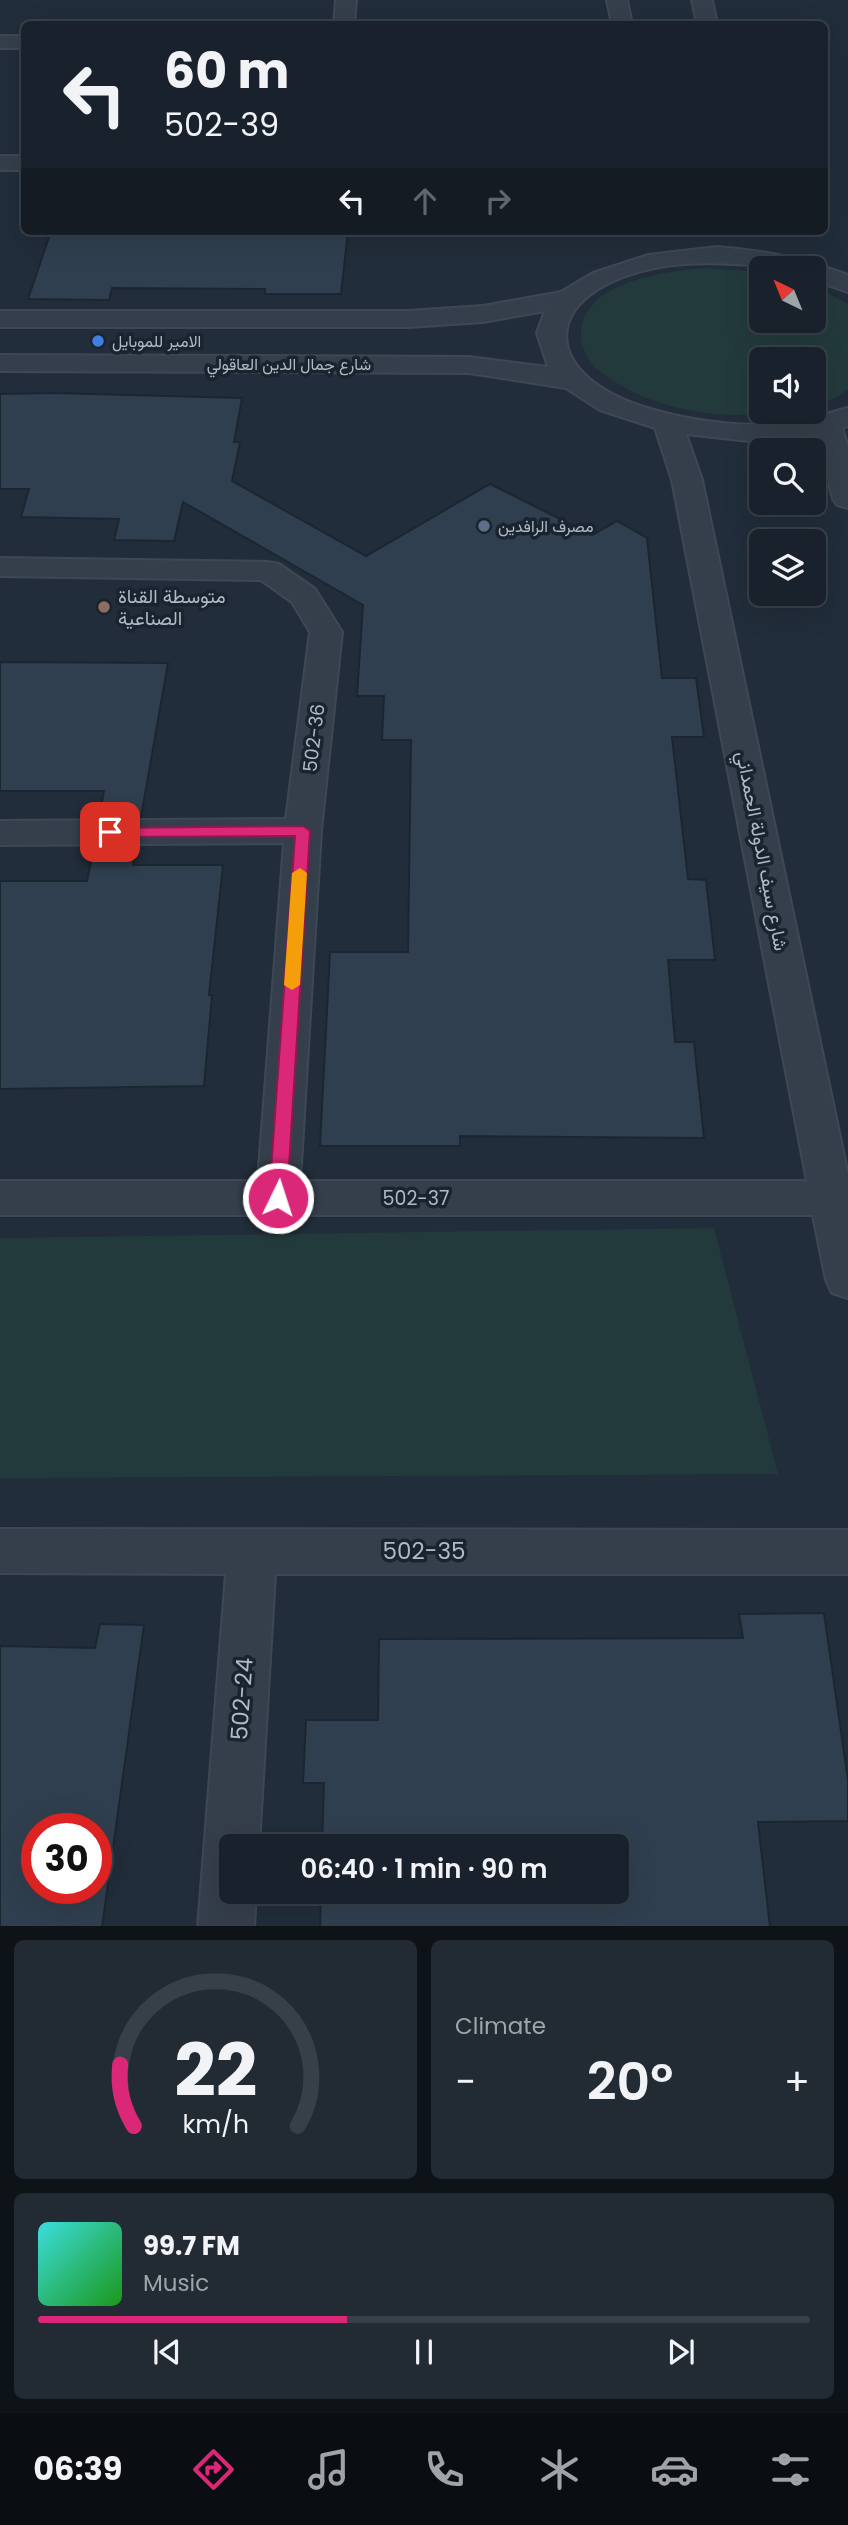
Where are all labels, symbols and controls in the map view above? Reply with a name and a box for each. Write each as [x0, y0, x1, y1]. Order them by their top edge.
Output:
text: 60 m [164, 37, 289, 105]
icon: left [49, 49, 140, 140]
text: 502-39 [164, 102, 279, 147]
icon: left [333, 182, 371, 220]
icon: ahead [406, 182, 444, 220]
icon: right [479, 182, 517, 220]
north arrow [749, 256, 826, 332]
map controls [749, 256, 826, 606]
place label: الامير للموبايل [112, 330, 201, 353]
marker: الامير للموبايل [90, 333, 106, 349]
button: sound [749, 347, 826, 424]
street label: شارع جمال الدين العاقولي [207, 353, 371, 378]
button: search [749, 438, 826, 515]
place label: مصرف الرافدين [498, 515, 594, 538]
marker: مصرف الرافدين [476, 518, 492, 534]
button: layers [749, 529, 826, 606]
place label: متوسطة القناة الصناعية [118, 583, 226, 632]
marker: متوسطة القناة الصناعية [96, 599, 112, 615]
street label: 502-36 [296, 702, 332, 774]
street label: شارع سيف الدولة الحمداني [727, 749, 795, 953]
pin [80, 802, 140, 862]
icon: arrive [91, 813, 129, 851]
position arrow [241, 1161, 315, 1235]
street label: 502-37 [383, 1185, 449, 1212]
street label: 502-35 [383, 1535, 465, 1567]
street label: 502-24 [223, 1657, 261, 1741]
speed limit sign: 30 [21, 1813, 112, 1904]
text: 06:40 · 1 min · 90 m [301, 1851, 547, 1887]
text: Climate [455, 2010, 546, 2042]
text: 22 [174, 2020, 257, 2121]
text: 20° [587, 2045, 673, 2118]
text: − [455, 2055, 476, 2108]
text: + [784, 2055, 810, 2108]
text: km/h [182, 2106, 249, 2141]
text: 99.7 FM [143, 2228, 240, 2264]
text: Music [143, 2267, 209, 2299]
icon: previous [148, 2333, 186, 2371]
icon: pause [405, 2333, 443, 2371]
icon: next [662, 2333, 700, 2371]
icon: directions [189, 2445, 238, 2494]
icon: music [304, 2445, 353, 2494]
icon: phone [420, 2445, 469, 2494]
icon: climate [535, 2445, 584, 2494]
icon: car [650, 2445, 699, 2494]
icon: filters [766, 2445, 815, 2494]
text: 06:39 [33, 2446, 123, 2491]

